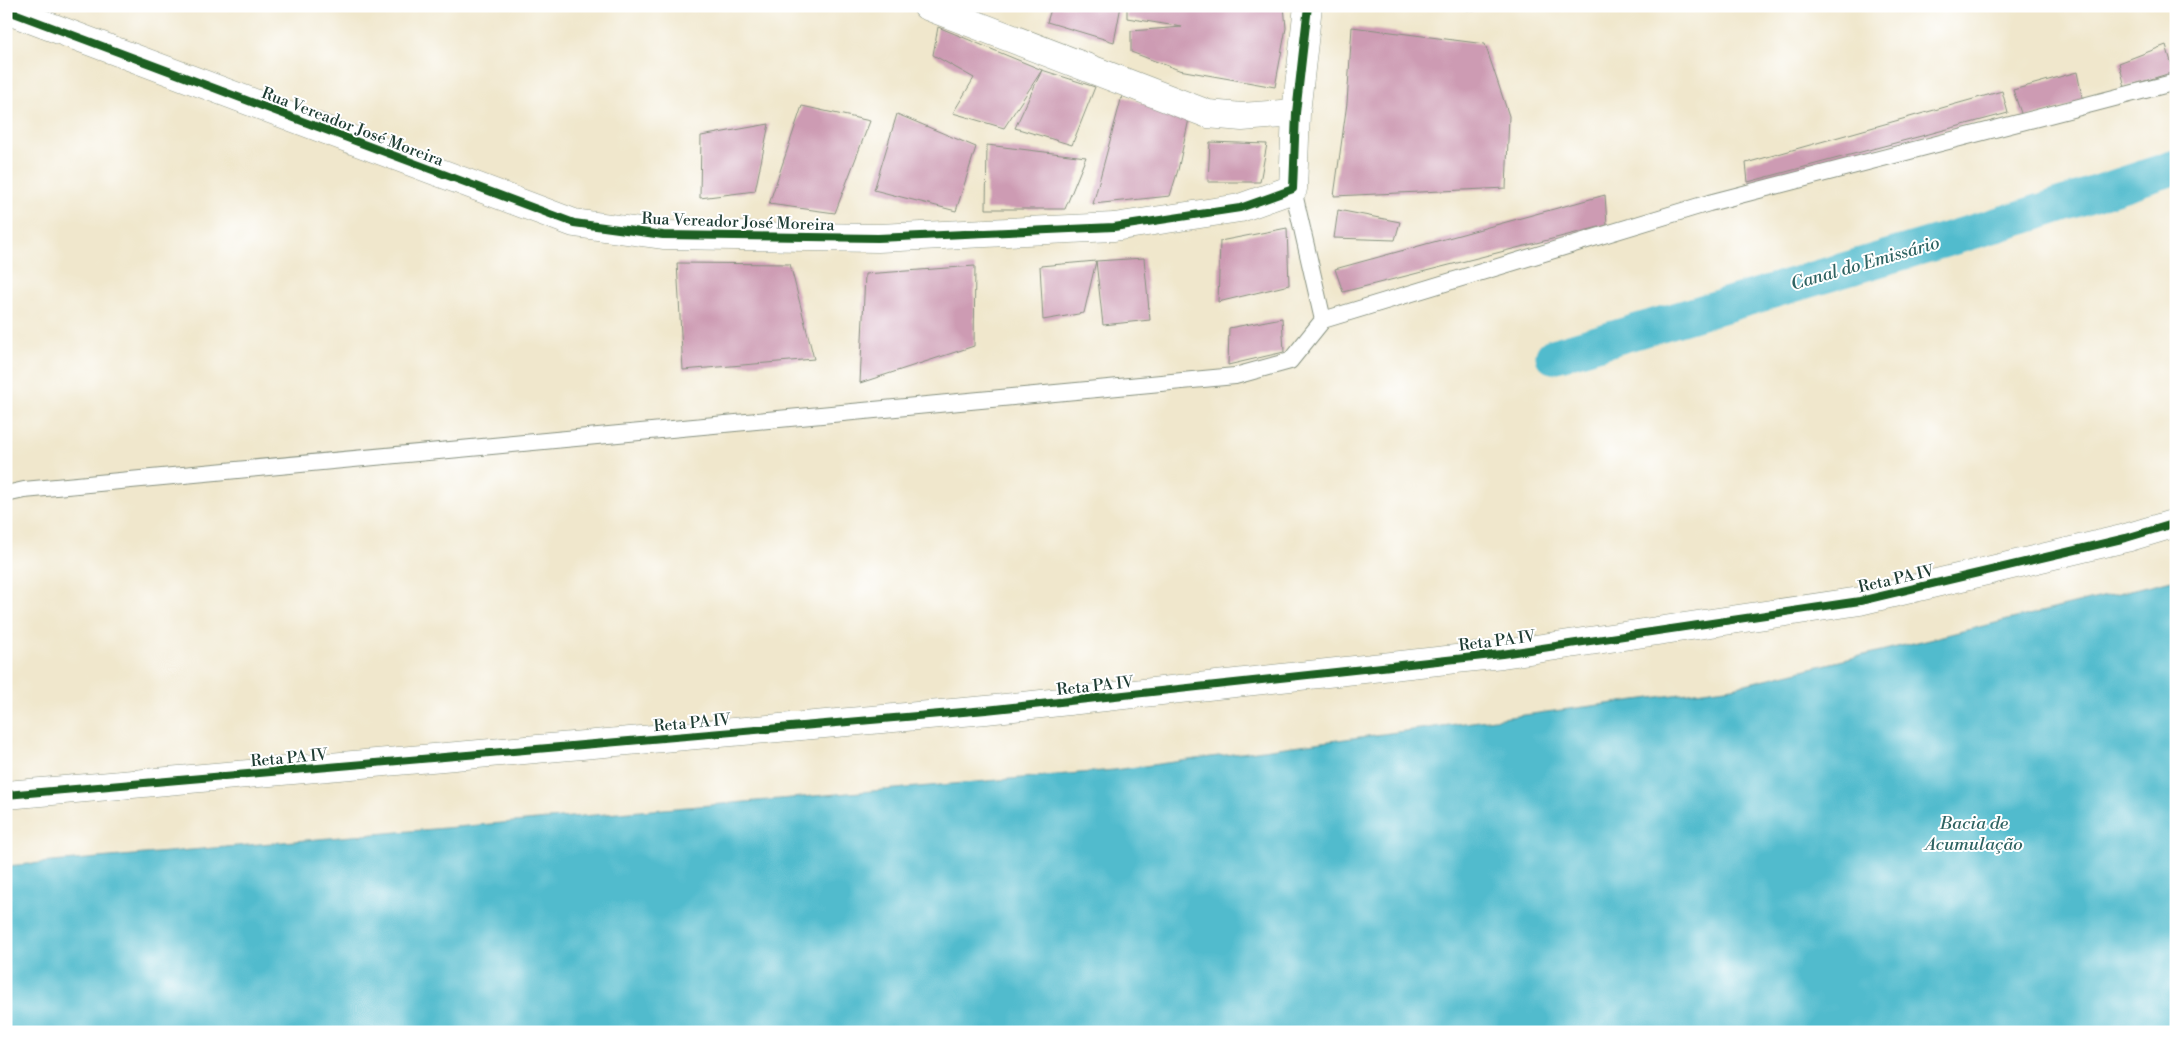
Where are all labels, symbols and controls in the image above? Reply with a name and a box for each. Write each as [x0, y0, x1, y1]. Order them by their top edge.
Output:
street label: Rua Vereador José Moreira [259, 83, 447, 171]
street label: Rua Vereador José Moreira [641, 209, 836, 235]
water label: Canal do Emissário [1788, 231, 1942, 296]
street label: Reta PA IV [1856, 560, 1937, 597]
street label: Reta PA IV [1457, 626, 1537, 656]
street label: Reta PA IV [1055, 672, 1135, 700]
street label: Reta PA IV [653, 710, 732, 736]
street label: Reta PA IV [250, 745, 329, 771]
water label: Bacia de Acumulação [1923, 812, 2023, 856]

